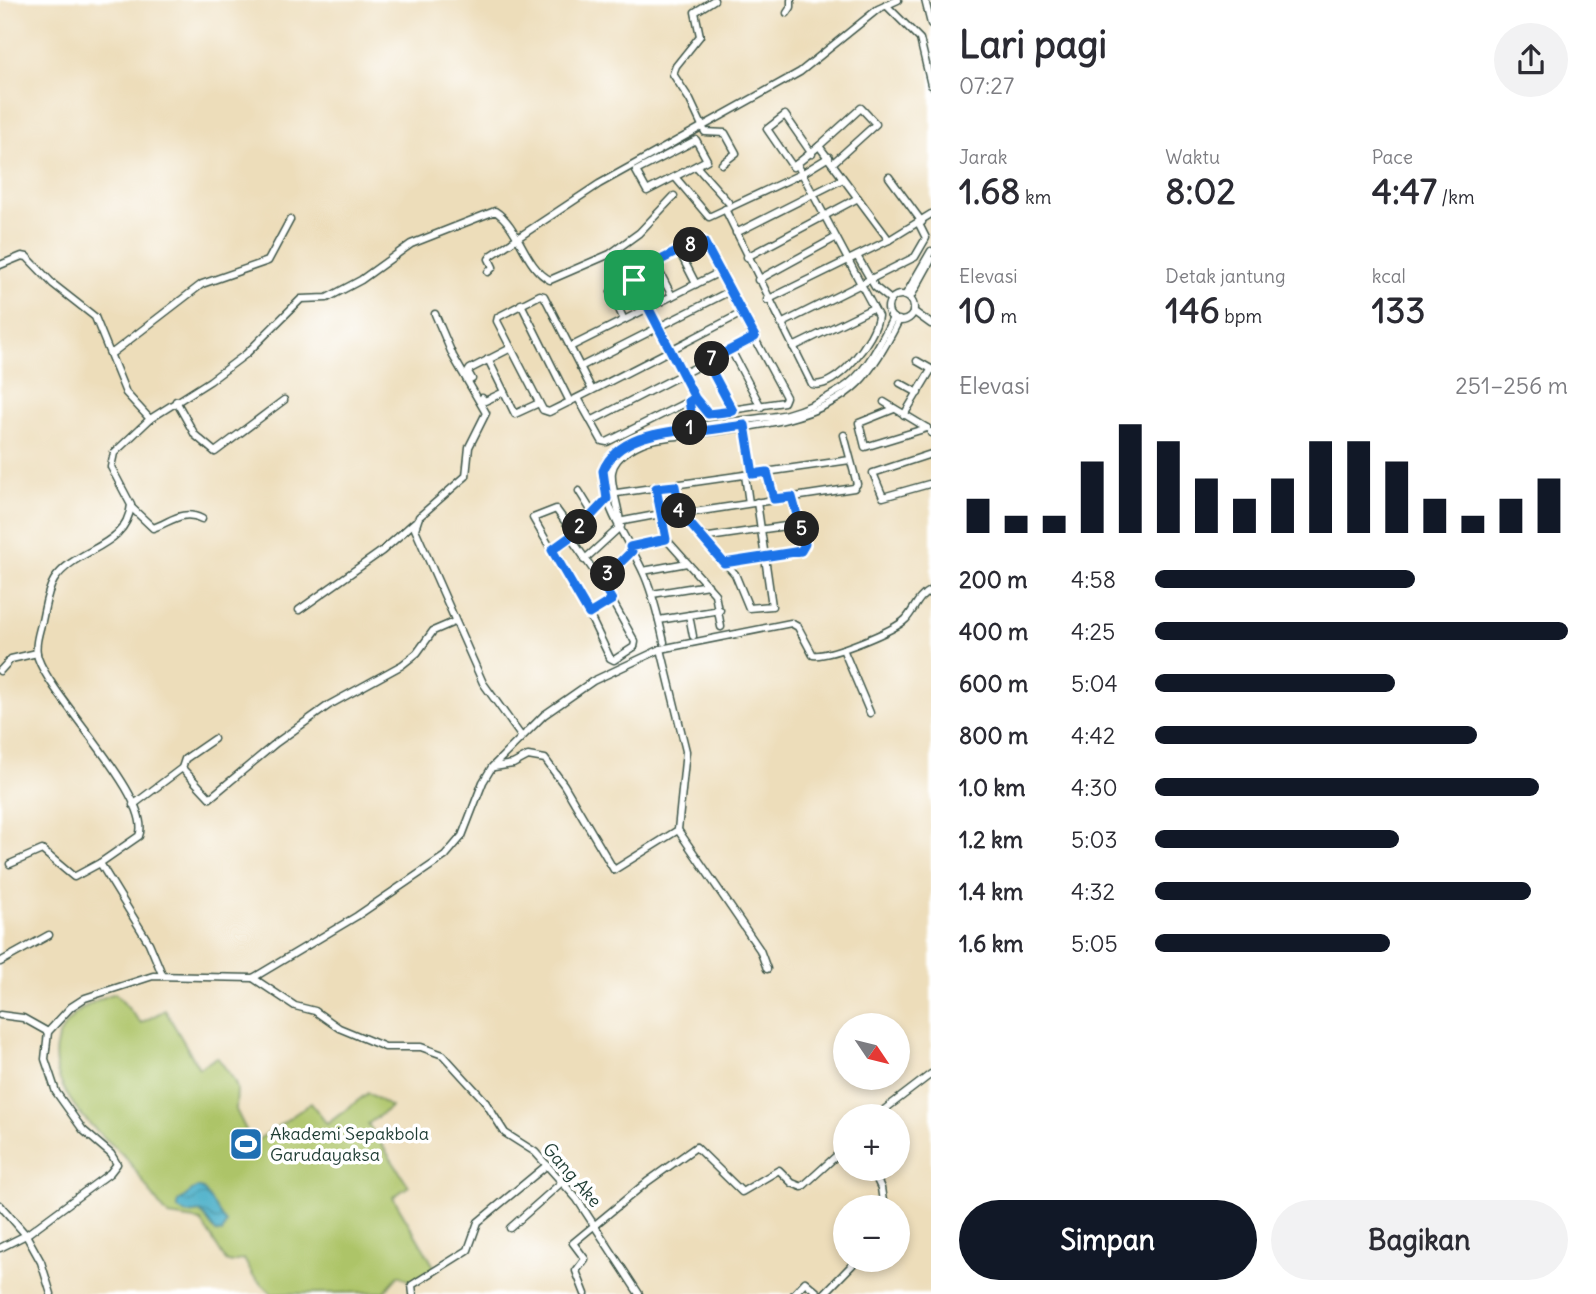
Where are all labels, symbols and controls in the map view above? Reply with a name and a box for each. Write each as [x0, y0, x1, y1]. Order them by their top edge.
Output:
text: Lari pagi [959, 21, 1107, 68]
button: share [1494, 23, 1568, 97]
text: 07:27 [959, 71, 1014, 100]
text: Jarak [959, 145, 1008, 169]
text: Waktu [1165, 145, 1220, 169]
text: Pace [1372, 145, 1413, 169]
text: 1.68 [959, 169, 1021, 213]
text: 8:02 [1165, 169, 1236, 213]
text: 4:47 [1372, 169, 1437, 213]
text: km [1021, 185, 1051, 209]
text: /km [1437, 185, 1475, 209]
pin: 8 [674, 228, 708, 262]
text: 8 [685, 232, 696, 256]
pin [604, 250, 664, 310]
icon: arrive [615, 261, 653, 299]
text: Elevasi [959, 264, 1018, 288]
text: Detak jantung [1165, 264, 1286, 288]
text: kcal [1372, 264, 1406, 288]
text: 10 [959, 288, 996, 332]
text: 146 [1165, 288, 1220, 332]
text: 133 [1372, 288, 1425, 332]
text: m [996, 304, 1017, 328]
text: bpm [1220, 304, 1262, 328]
pin: 7 [694, 342, 730, 376]
text: 7 [707, 346, 716, 370]
text: Elevasi [959, 371, 1030, 400]
text: 251–256 m [1455, 371, 1568, 400]
pin: 1 [672, 410, 708, 446]
text: 1 [686, 415, 693, 439]
pin: 4 [662, 494, 696, 528]
text: 4 [673, 498, 684, 522]
pin: 2 [562, 510, 598, 544]
pin: 5 [784, 512, 820, 546]
text: 2 [574, 514, 585, 538]
text: 5 [796, 516, 807, 540]
pin: 3 [590, 556, 626, 592]
text: 3 [602, 561, 613, 585]
text: 200 m [959, 565, 1028, 594]
text: 4:58 [1071, 565, 1116, 594]
text: 400 m [959, 617, 1028, 646]
text: 4:25 [1071, 617, 1115, 646]
text: 600 m [959, 669, 1028, 698]
text: 5:04 [1071, 669, 1118, 698]
text: 800 m [959, 721, 1028, 750]
text: 4:42 [1071, 721, 1115, 750]
text: 1.0 km [959, 773, 1025, 802]
text: 4:30 [1071, 773, 1118, 802]
text: 1.2 km [959, 825, 1023, 854]
text: 5:03 [1071, 825, 1118, 854]
text: 1.4 km [959, 877, 1023, 906]
text: 4:32 [1071, 877, 1115, 906]
text: 1.6 km [959, 929, 1024, 958]
text: 5:05 [1071, 929, 1118, 958]
north arrow [833, 1013, 910, 1090]
map controls [833, 1013, 910, 1272]
button: + [833, 1104, 910, 1181]
place label: Akademi Sepakbola Garudayaksa [270, 1122, 429, 1166]
sports icon: Akademi Sepakbola Garudayaksa [227, 1125, 265, 1163]
street label: Gang Ake [538, 1138, 607, 1212]
button: − [833, 1195, 910, 1272]
button: Simpan [959, 1200, 1257, 1280]
button: Bagikan [1271, 1200, 1568, 1280]

